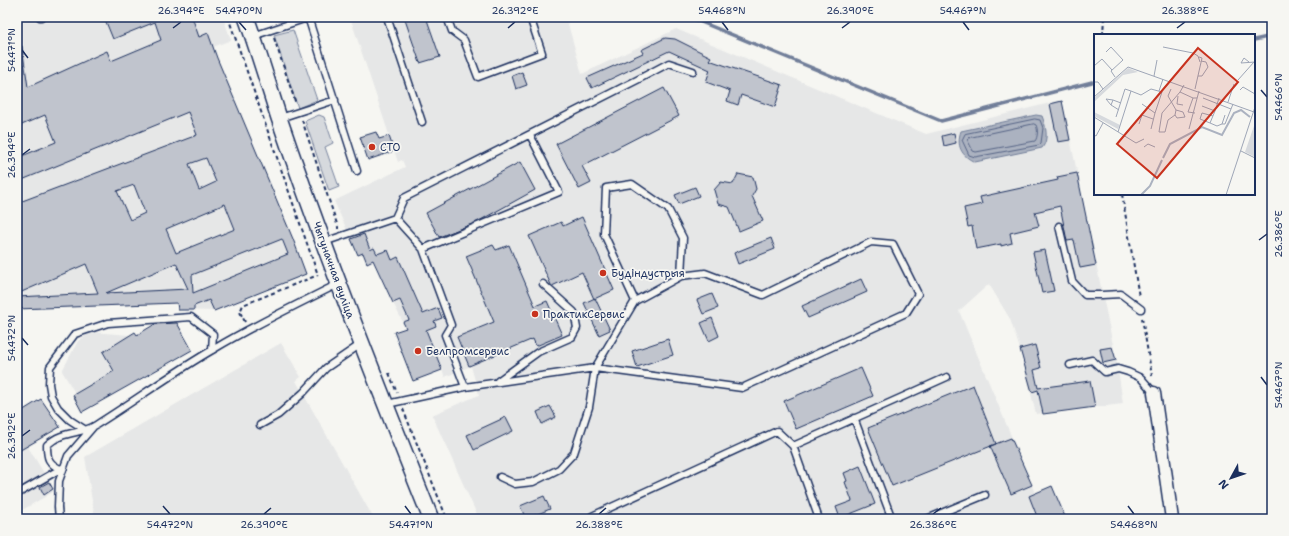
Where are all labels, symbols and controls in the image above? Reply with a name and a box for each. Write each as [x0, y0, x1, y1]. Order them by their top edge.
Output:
text: 26.394°E [157, 4, 205, 17]
text: 54.470°N [216, 4, 263, 17]
text: 26.392°E [491, 4, 539, 17]
text: 54.468°N [698, 4, 746, 17]
text: 26.390°E [826, 4, 874, 17]
text: 54.467°N [940, 4, 986, 17]
text: 26.388°E [1161, 4, 1209, 17]
text: 54.471°N [5, 28, 18, 72]
inset map [1094, 34, 1255, 195]
text: 54.466°N [1272, 73, 1285, 121]
text: 26.394°E [5, 131, 18, 179]
place label: СТО [380, 140, 400, 155]
marker: СТО [367, 142, 377, 152]
text: 26.386°E [1272, 210, 1285, 258]
street label: Чыгуначная вуліца [309, 219, 358, 321]
place label: Будіндустрыя [611, 266, 685, 281]
marker: Будіндустрыя [598, 268, 608, 278]
place label: ПрактикСервис [543, 307, 625, 322]
marker: ПрактикСервис [530, 309, 540, 319]
text: 54.472°N [5, 315, 18, 361]
place label: Белпромсервис [426, 344, 510, 359]
marker: Белпромсервис [413, 346, 423, 356]
text: 54.467°N [1272, 362, 1285, 408]
text: 26.392°E [5, 412, 18, 460]
north arrow [1211, 458, 1251, 498]
text: N [1215, 476, 1232, 492]
text: 54.472°N [147, 518, 193, 531]
text: 26.390°E [240, 518, 288, 531]
text: 54.471°N [389, 518, 433, 531]
text: 26.388°E [575, 518, 623, 531]
text: 26.386°E [909, 518, 957, 531]
text: 54.468°N [1110, 518, 1158, 531]

